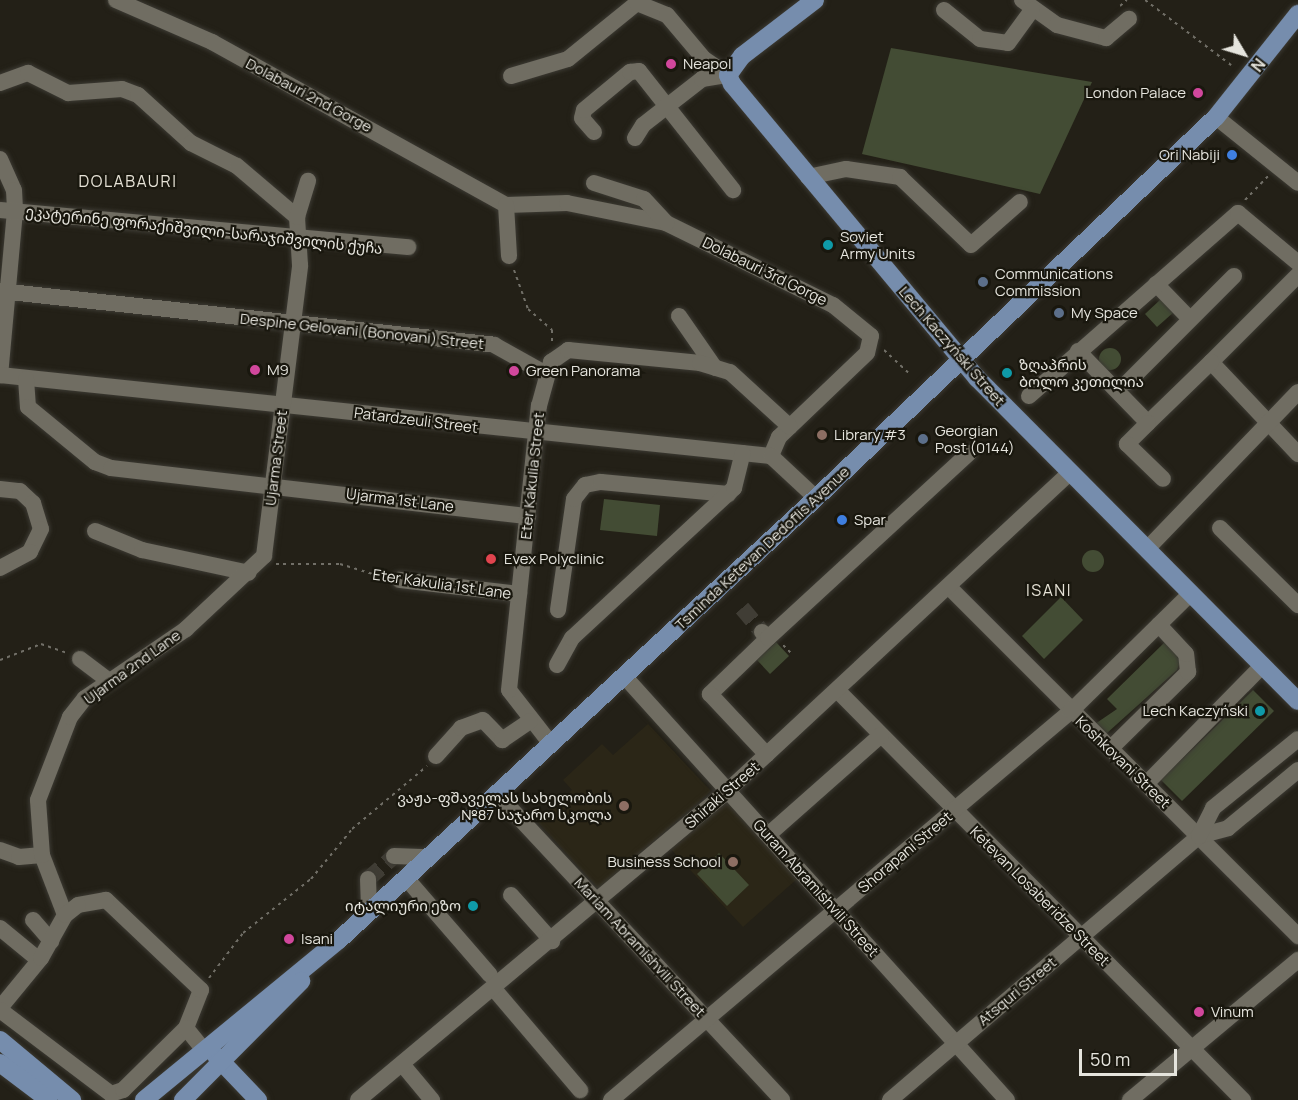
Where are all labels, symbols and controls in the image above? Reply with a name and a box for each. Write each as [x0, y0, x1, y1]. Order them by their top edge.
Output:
north arrow [1214, 24, 1274, 84]
street label: Dolabauri 2nd Gorge [243, 54, 375, 136]
text: N [1246, 54, 1270, 76]
place label: Neapol [683, 55, 731, 73]
marker: Neapol [664, 57, 678, 71]
place label: London Palace [1085, 84, 1186, 102]
marker: London Palace [1191, 86, 1205, 100]
place label: Ori Nabiji [1159, 146, 1220, 164]
marker: Ori Nabiji [1225, 148, 1239, 162]
district label: DOLABAURI [79, 171, 177, 191]
street label: ეკატერინე ფორაქიშვილი-სარაჯიშვილის ქუჩა [25, 202, 383, 258]
place label: Soviet Army Units [840, 227, 915, 262]
street label: Dolabauri 3rd Gorge [700, 233, 830, 309]
marker: Soviet Army Units [821, 238, 835, 252]
place label: Communications Commission [995, 264, 1113, 299]
marker: Communications Commission [976, 275, 990, 289]
street label: Lech Kaczyński Street [895, 283, 1009, 409]
place label: My Space [1071, 304, 1138, 322]
marker: My Space [1052, 306, 1066, 320]
street label: Despine Gelovani (Bonovani) Street [239, 309, 485, 353]
place label: ზღაპრის ბოლო კეთილია [1019, 355, 1144, 390]
place label: M9 [267, 361, 289, 379]
place label: Green Panorama [526, 362, 640, 380]
marker: M9 [248, 363, 262, 377]
marker: Green Panorama [507, 364, 521, 378]
marker: ზღაპრის ბოლო კეთილია [1000, 366, 1014, 380]
street label: Patardzeuli Street [353, 403, 479, 437]
street label: Ujarma Street [261, 409, 291, 507]
street label: Eter Kakulia Street [516, 412, 548, 540]
place label: Georgian Post (0144) [935, 421, 1015, 456]
place label: Library #3 [834, 426, 906, 444]
marker: Library #3 [815, 428, 829, 442]
marker: Georgian Post (0144) [916, 432, 930, 446]
street label: Tsminda Ketevan Dedoflis Avenue [671, 462, 853, 634]
street label: Ujarma 1st Lane [345, 484, 455, 516]
place label: Spar [854, 511, 886, 529]
marker: Spar [835, 513, 849, 527]
marker: Evex Polyclinic [482, 550, 500, 568]
place label: Evex Polyclinic [504, 550, 604, 568]
street label: Eter Kakulia 1st Lane [372, 565, 512, 603]
district label: ISANI [1026, 580, 1072, 600]
street label: Ujarma 2nd Lane [80, 626, 184, 708]
place label: Lech Kaczyński [1142, 702, 1248, 720]
marker: Lech Kaczyński [1253, 704, 1267, 718]
street label: Koshkovani Street [1072, 712, 1174, 812]
street label: Shiraki Street [681, 758, 763, 832]
place label: ვაჟა-ფშაველას სახელობის №87 საჯარო სკოლა [397, 788, 612, 823]
marker: ვაჟა-ფშაველას სახელობის №87 საჯარო სკოლა [617, 799, 631, 813]
street label: Shorapani Street [854, 807, 956, 897]
street label: Guram Abramishvili Street [750, 816, 882, 960]
street label: Ketevan Losaberidze Street [966, 822, 1114, 970]
place label: Business School [607, 853, 721, 871]
marker: Business School [726, 855, 740, 869]
street label: Mariam Abramishvili Street [571, 874, 709, 1020]
place label: იტალიური ეზო [345, 897, 461, 915]
marker: იტალიური ეზო [466, 899, 480, 913]
place label: Isani [301, 930, 333, 948]
marker: Isani [282, 932, 296, 946]
street label: Atsquri Street [974, 953, 1060, 1029]
place label: Vinum [1211, 1003, 1254, 1021]
marker: Vinum [1192, 1005, 1206, 1019]
scale bar [1082, 1037, 1180, 1075]
text: 50 m [1090, 1047, 1130, 1071]

